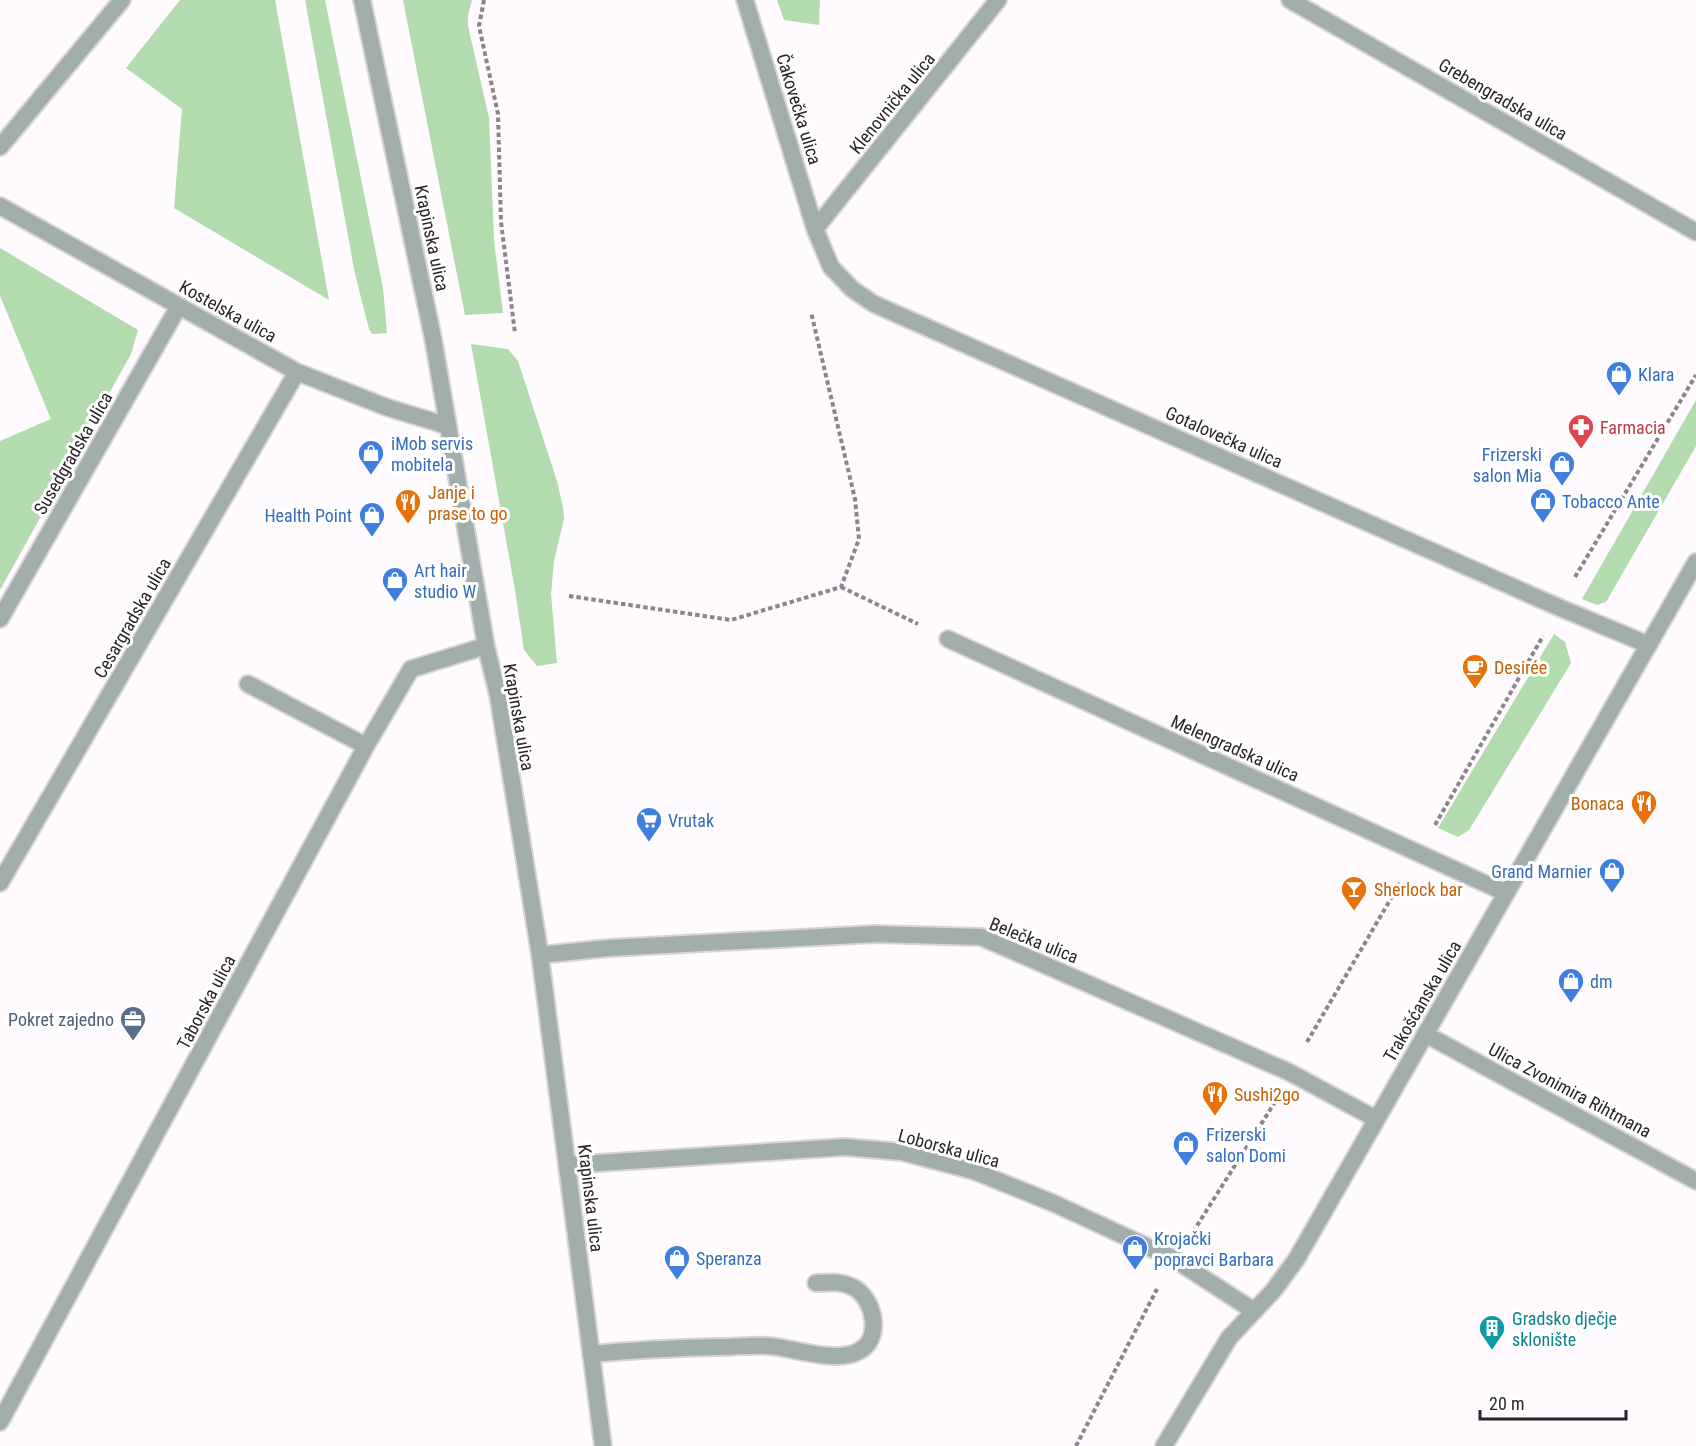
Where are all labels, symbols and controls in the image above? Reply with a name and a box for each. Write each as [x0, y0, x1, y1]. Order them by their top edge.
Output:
street label: Klenovnička ulica [845, 48, 939, 158]
street label: Čakovečka ulica [772, 51, 826, 167]
street label: Grebengradska ulica [1435, 54, 1571, 144]
street label: Krapinska ulica [410, 183, 454, 293]
street label: Kostelska ulica [176, 276, 280, 346]
shop icon: Klara [1604, 359, 1634, 397]
place label: Klara [1638, 364, 1674, 385]
street label: Susedgradska ulica [29, 388, 117, 518]
street label: Gotalovečka ulica [1162, 402, 1286, 472]
pharmacy icon: Farmacia [1566, 412, 1596, 450]
place label: Farmacia [1600, 417, 1666, 438]
place label: iMob servis mobitela [391, 433, 473, 475]
shop icon: iMob servis mobitela [356, 438, 386, 476]
place label: Frizerski salon Mia [1473, 444, 1542, 486]
shop icon: Frizerski salon Mia [1547, 449, 1577, 487]
place label: Janje i prase to go [428, 482, 508, 524]
shop icon: Tobacco Ante [1528, 486, 1558, 524]
restaurant icon: Janje i prase to go [393, 487, 423, 525]
place label: Tobacco Ante [1562, 491, 1660, 512]
shop icon: Health Point [357, 500, 387, 538]
place label: Health Point [264, 505, 352, 526]
street label: Cesargradska ulica [89, 554, 175, 682]
place label: Art hair studio W [414, 560, 476, 602]
shop icon: Art hair studio W [380, 565, 410, 603]
cafe icon: Desirée [1460, 652, 1490, 690]
place label: Desirée [1494, 657, 1547, 678]
street label: Krapinska ulica [499, 662, 539, 772]
street label: Melengradska ulica [1168, 710, 1302, 786]
restaurant icon: Bonaca [1629, 788, 1659, 826]
place label: Bonaca [1571, 793, 1624, 814]
supermarket icon: Vrutak [634, 805, 664, 843]
place label: Vrutak [668, 810, 714, 831]
shop icon: Grand Marnier [1597, 856, 1627, 894]
place label: Grand Marnier [1491, 861, 1593, 882]
bar icon: Sherlock bar [1339, 874, 1369, 912]
place label: Sherlock bar [1374, 879, 1463, 900]
street label: Belečka ulica [987, 913, 1081, 967]
street label: Trakošćanska ulica [1379, 937, 1465, 1065]
street label: Taborska ulica [172, 951, 240, 1053]
shop icon: dm [1556, 966, 1586, 1004]
place label: dm [1590, 971, 1612, 992]
office icon: Pokret zajedno [118, 1004, 148, 1042]
place label: Pokret zajedno [8, 1009, 114, 1030]
street label: Ulica Zvonimira Rihtmana [1485, 1038, 1655, 1142]
restaurant icon: Sushi2go [1200, 1079, 1230, 1117]
place label: Sushi2go [1234, 1084, 1300, 1105]
street label: Loborska ulica [896, 1124, 1002, 1172]
place label: Frizerski salon Domi [1206, 1124, 1286, 1166]
shop icon: Frizerski salon Domi [1171, 1129, 1201, 1167]
street label: Krapinska ulica [574, 1143, 608, 1253]
place label: Krojački popravci Barbara [1154, 1228, 1274, 1270]
shop icon: Krojački popravci Barbara [1120, 1233, 1150, 1271]
shop icon: Speranza [662, 1243, 692, 1281]
place label: Speranza [696, 1248, 762, 1269]
place label: Gradsko dječje sklonište [1512, 1308, 1617, 1350]
building icon: Gradsko dječje sklonište [1477, 1313, 1507, 1351]
scale bar [1480, 1383, 1626, 1421]
text: 20 m [1489, 1393, 1524, 1414]

